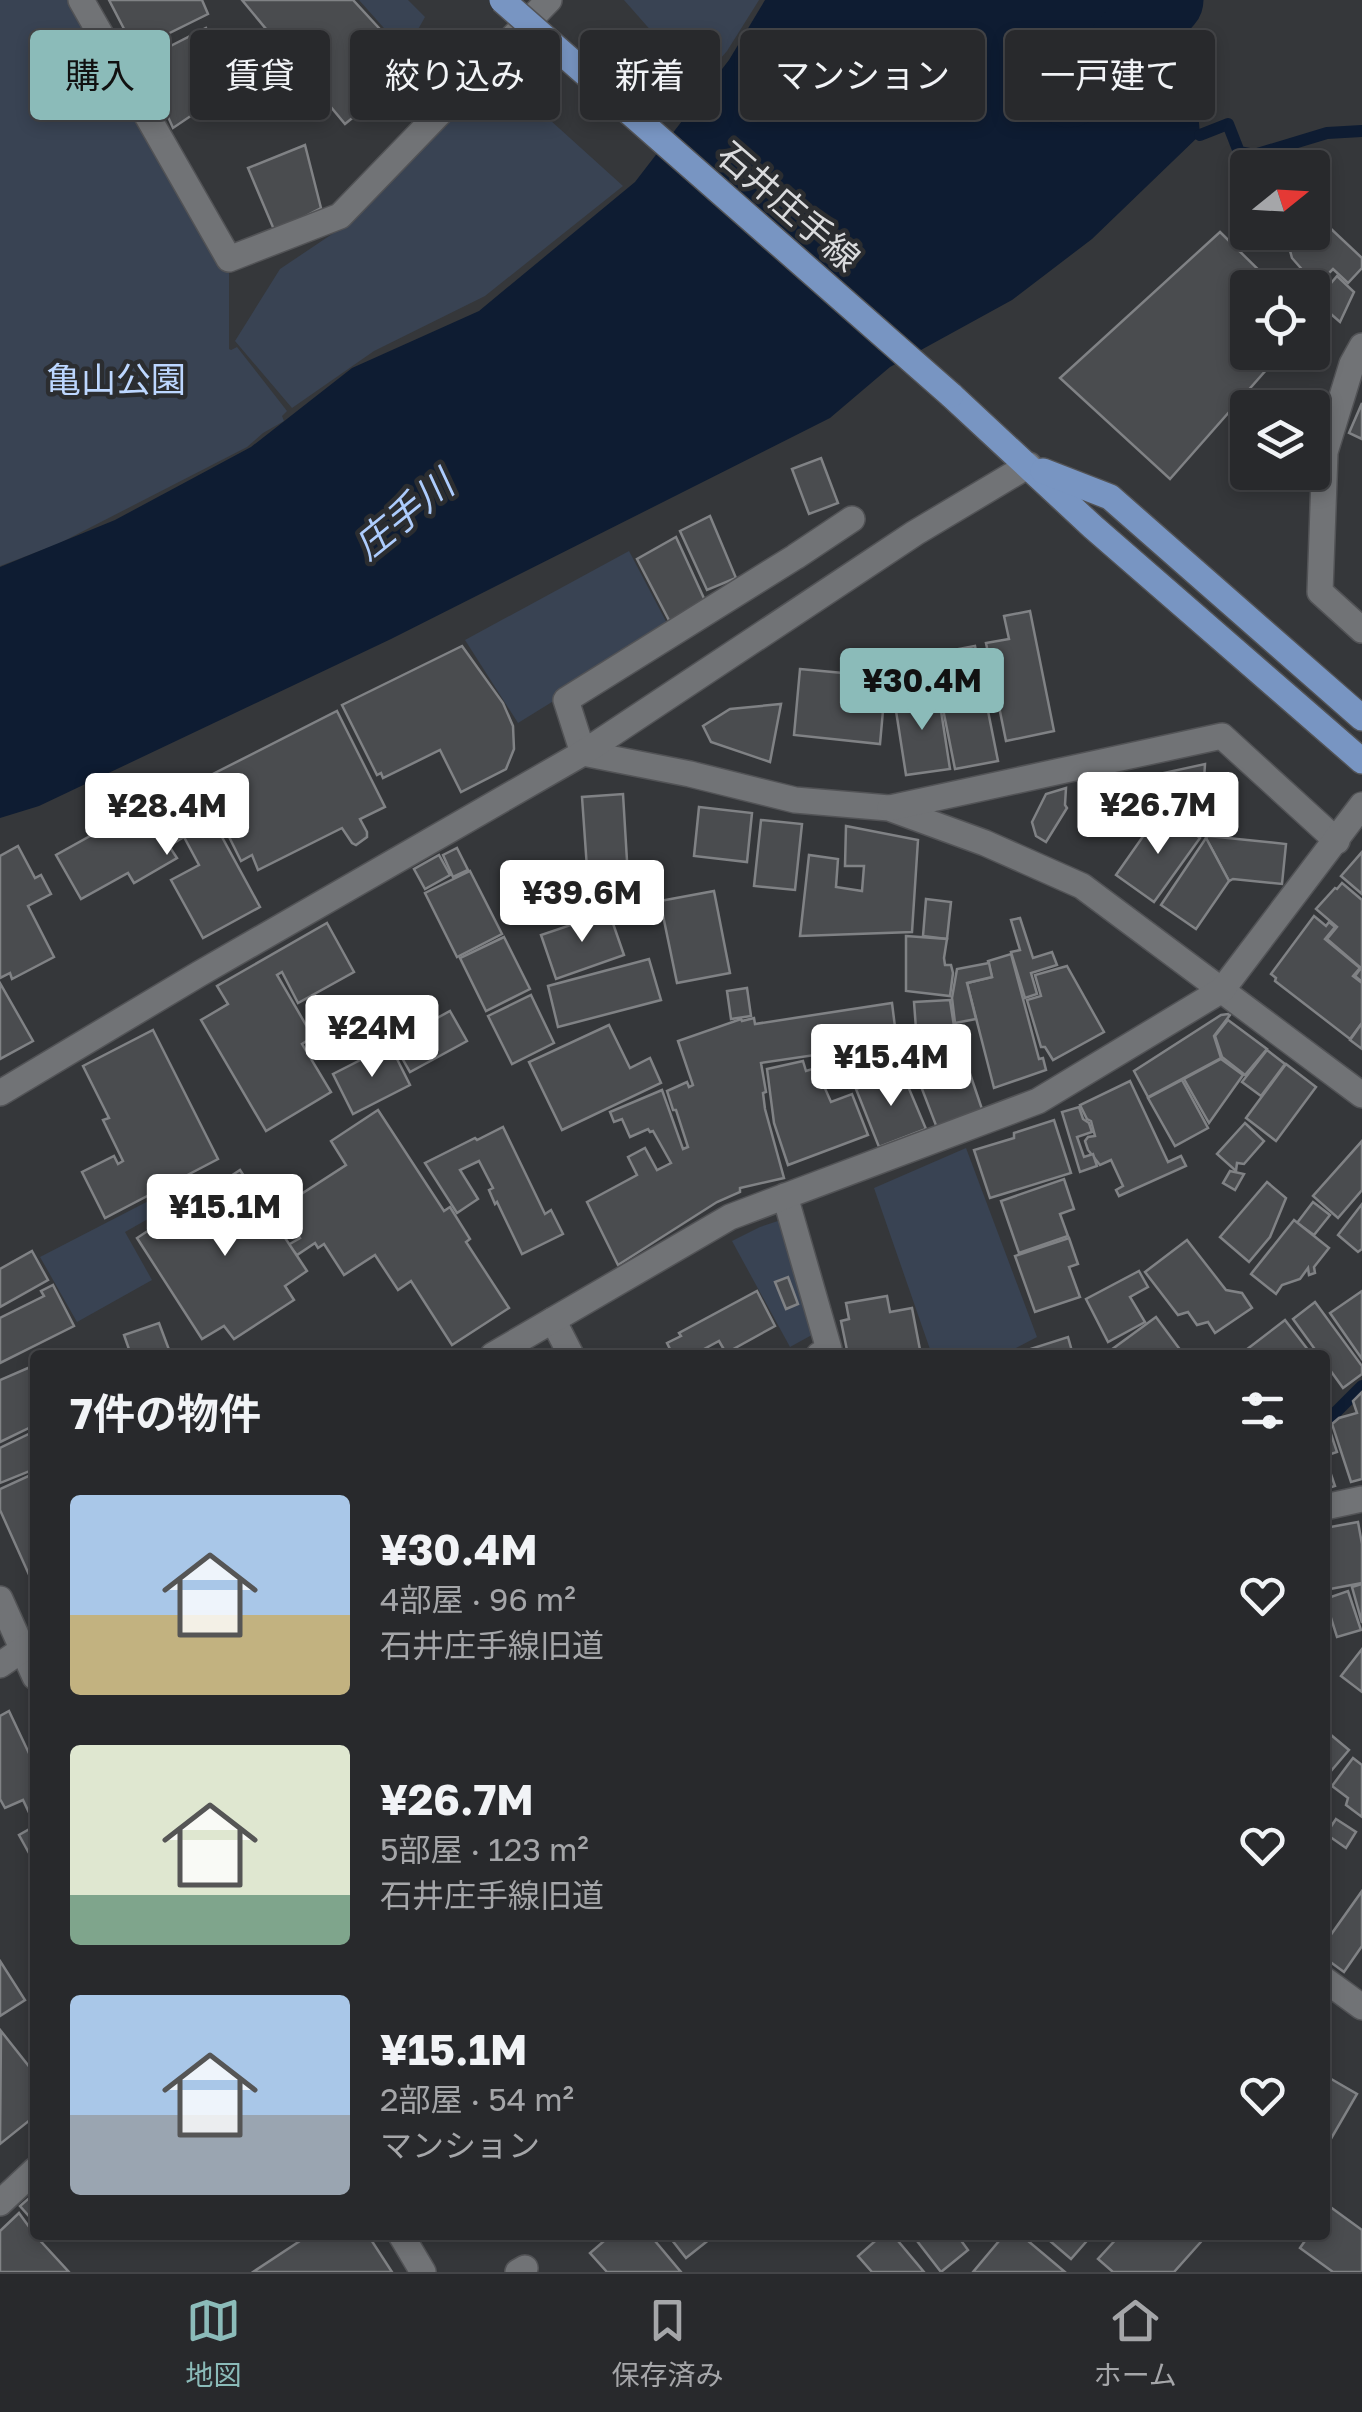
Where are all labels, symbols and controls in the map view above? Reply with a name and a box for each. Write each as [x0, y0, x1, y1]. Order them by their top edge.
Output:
chip: 購入 [30, 30, 170, 120]
chip: 賃貸 [190, 30, 330, 120]
chip: 絞り込み [350, 30, 560, 120]
chip: 新着 [580, 30, 720, 120]
chip: マンション [740, 30, 985, 120]
chip: 一戸建て [1005, 30, 1215, 120]
street label: 石井庄手線 [709, 133, 869, 279]
north arrow [1230, 150, 1330, 250]
map controls [1230, 150, 1330, 490]
button: locate [1230, 270, 1330, 370]
park label: 亀山公園 [46, 358, 186, 400]
button: layers [1230, 390, 1330, 490]
water label: 庄手川 [345, 458, 465, 567]
pin: ¥30.4M [841, 648, 1003, 733]
text: ¥30.4M [862, 661, 982, 699]
pin: ¥26.7M [1077, 772, 1239, 857]
pin: ¥28.4M [86, 773, 248, 858]
text: ¥26.7M [1099, 785, 1217, 823]
text: ¥28.4M [107, 786, 227, 824]
pin: ¥39.6M [501, 860, 663, 945]
text: ¥39.6M [522, 873, 642, 911]
pin: ¥24M [313, 995, 431, 1080]
text: ¥24M [327, 1008, 417, 1046]
pin: ¥15.4M [810, 1024, 972, 1109]
text: ¥15.4M [833, 1037, 949, 1075]
pin: ¥15.1M [144, 1174, 306, 1259]
text: ¥15.1M [169, 1187, 281, 1225]
icon: filters [1235, 1383, 1290, 1438]
text: 7件の物件 [70, 1388, 261, 1438]
text: ¥30.4M [380, 1524, 538, 1574]
icon: home [150, 1535, 270, 1655]
icon: heart [1235, 1568, 1290, 1623]
text: 4部屋 · 96 m² [380, 1580, 576, 1618]
text: 石井庄手線旧道 [380, 1626, 604, 1664]
text: ¥26.7M [380, 1774, 534, 1824]
icon: home [150, 1785, 270, 1905]
icon: heart [1235, 1818, 1290, 1873]
text: 5部屋 · 123 m² [380, 1830, 589, 1868]
text: 石井庄手線旧道 [380, 1876, 604, 1914]
text: ¥15.1M [380, 2024, 527, 2074]
icon: home [150, 2035, 270, 2155]
icon: heart [1235, 2068, 1290, 2123]
text: 2部屋 · 54 m² [380, 2080, 574, 2118]
text: マンション [380, 2126, 540, 2164]
tab: 地図 [185, 2293, 241, 2393]
tab: 保存済み [611, 2293, 723, 2393]
tab: ホーム [1094, 2293, 1177, 2393]

